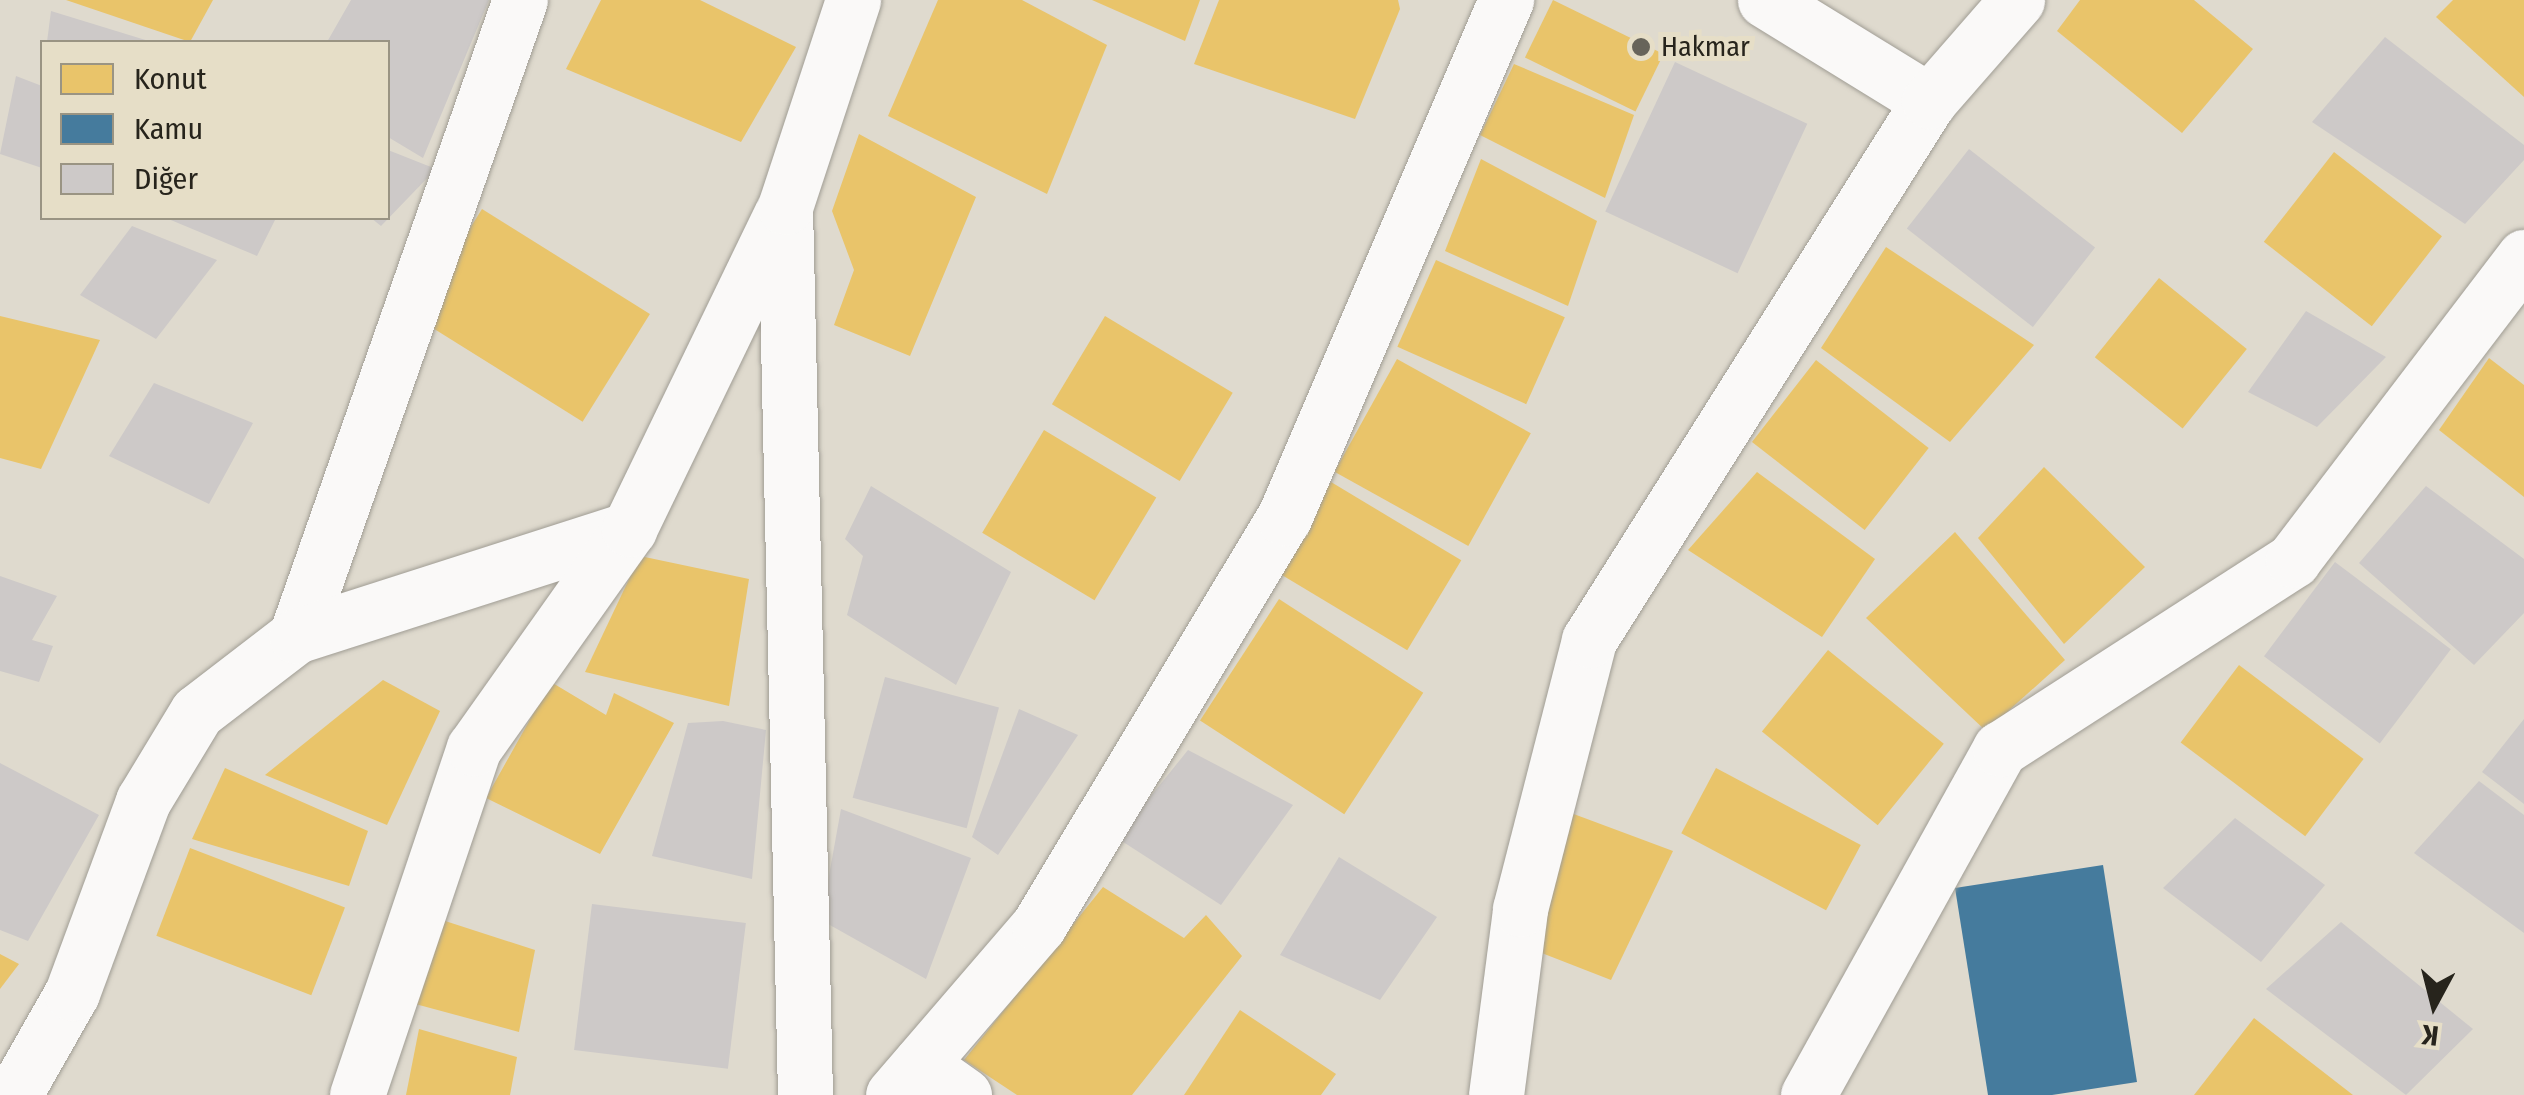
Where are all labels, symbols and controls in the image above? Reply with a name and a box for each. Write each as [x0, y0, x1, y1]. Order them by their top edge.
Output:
place label: Hakmar [1661, 30, 1750, 64]
marker: Hakmar [1630, 36, 1652, 58]
legend [40, 40, 390, 220]
text: Konut [134, 61, 207, 97]
text: Kamu [134, 111, 203, 147]
text: Diğer [134, 161, 198, 197]
north arrow [2384, 955, 2484, 1055]
text: K [2420, 1018, 2440, 1053]

